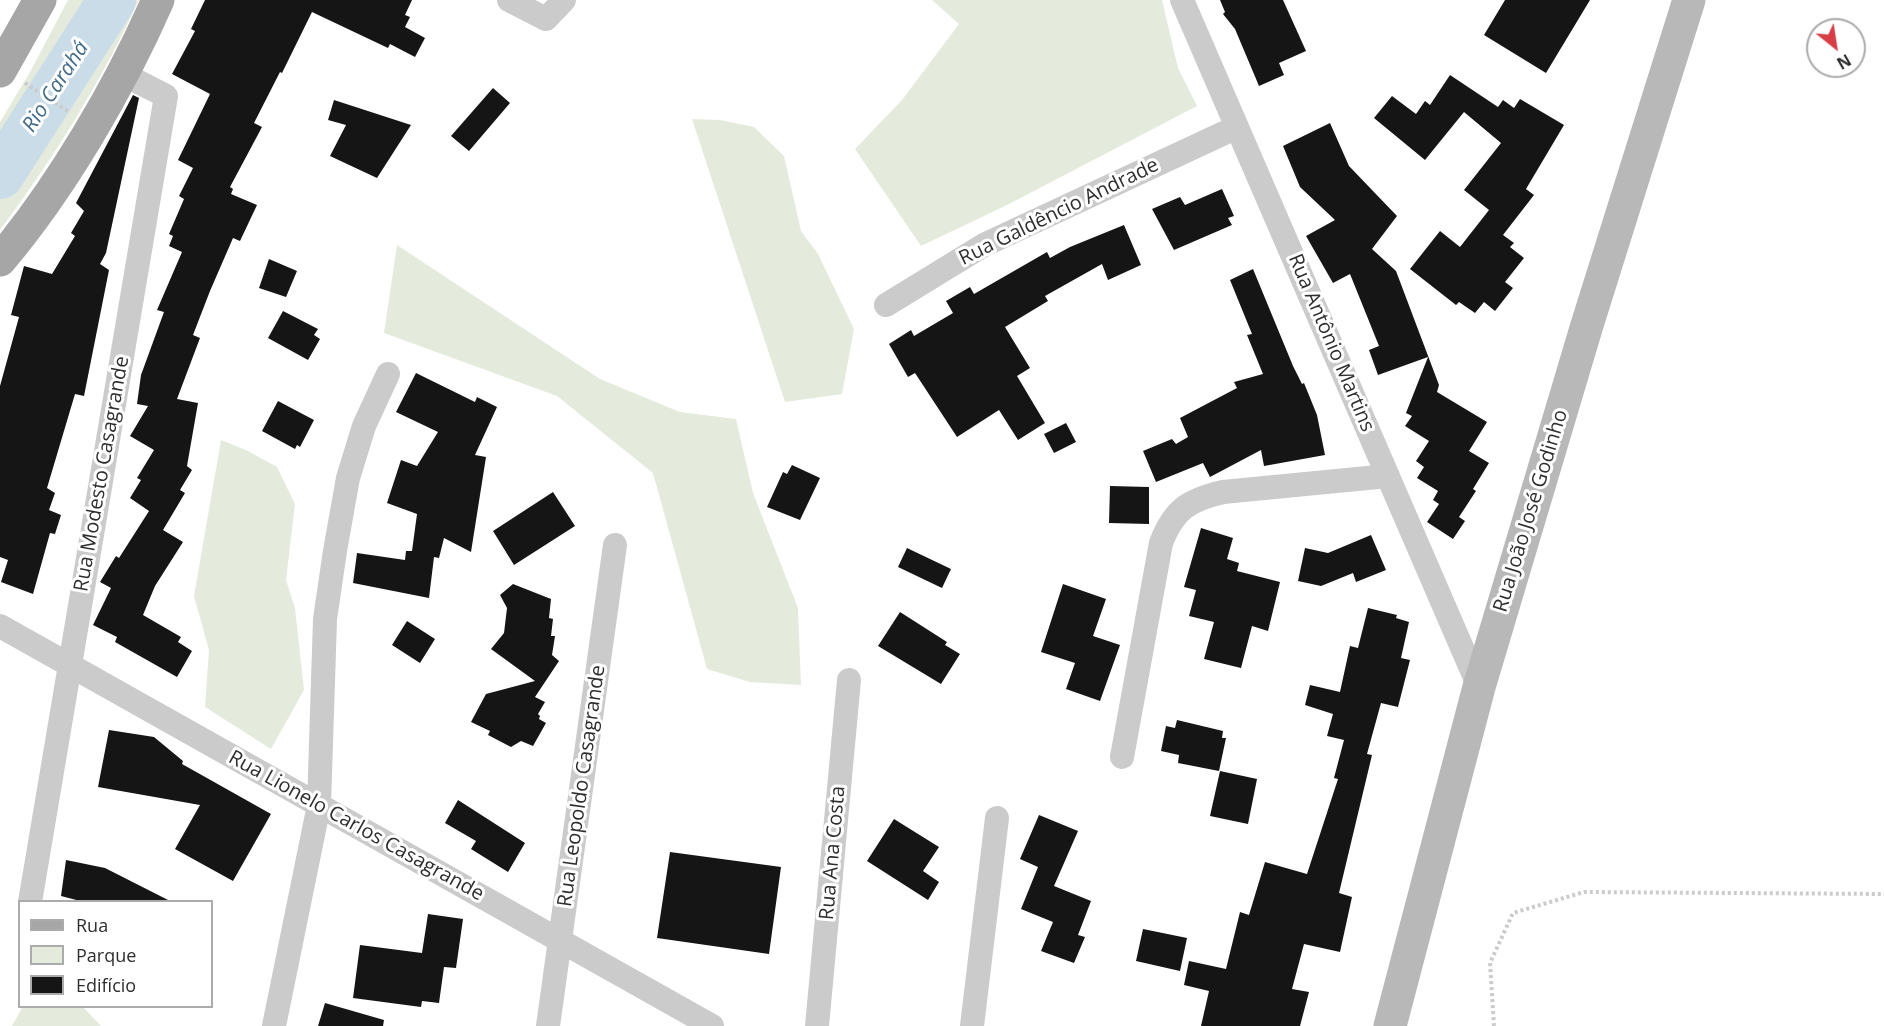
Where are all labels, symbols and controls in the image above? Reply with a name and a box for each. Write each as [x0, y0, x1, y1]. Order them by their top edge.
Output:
north arrow [1806, 18, 1866, 78]
water label: Rio Carahá [17, 37, 95, 137]
text: N [1833, 49, 1855, 75]
street label: Rua Galdêncio Andrade [955, 153, 1163, 271]
street label: Rua Antônio Martins [1283, 251, 1379, 435]
street label: Rua Modesto Casagrande [69, 354, 135, 594]
street label: Rua João José Godinho [1489, 407, 1573, 615]
street label: Rua Leopoldo Casagrande [553, 664, 611, 908]
street label: Rua Lionelo Carlos Casagrande [224, 746, 488, 906]
street label: Rua Ana Costa [815, 785, 851, 921]
legend [18, 900, 213, 1008]
text: Rua [76, 913, 108, 937]
text: Parque [76, 943, 136, 967]
text: Edifício [76, 973, 136, 997]

